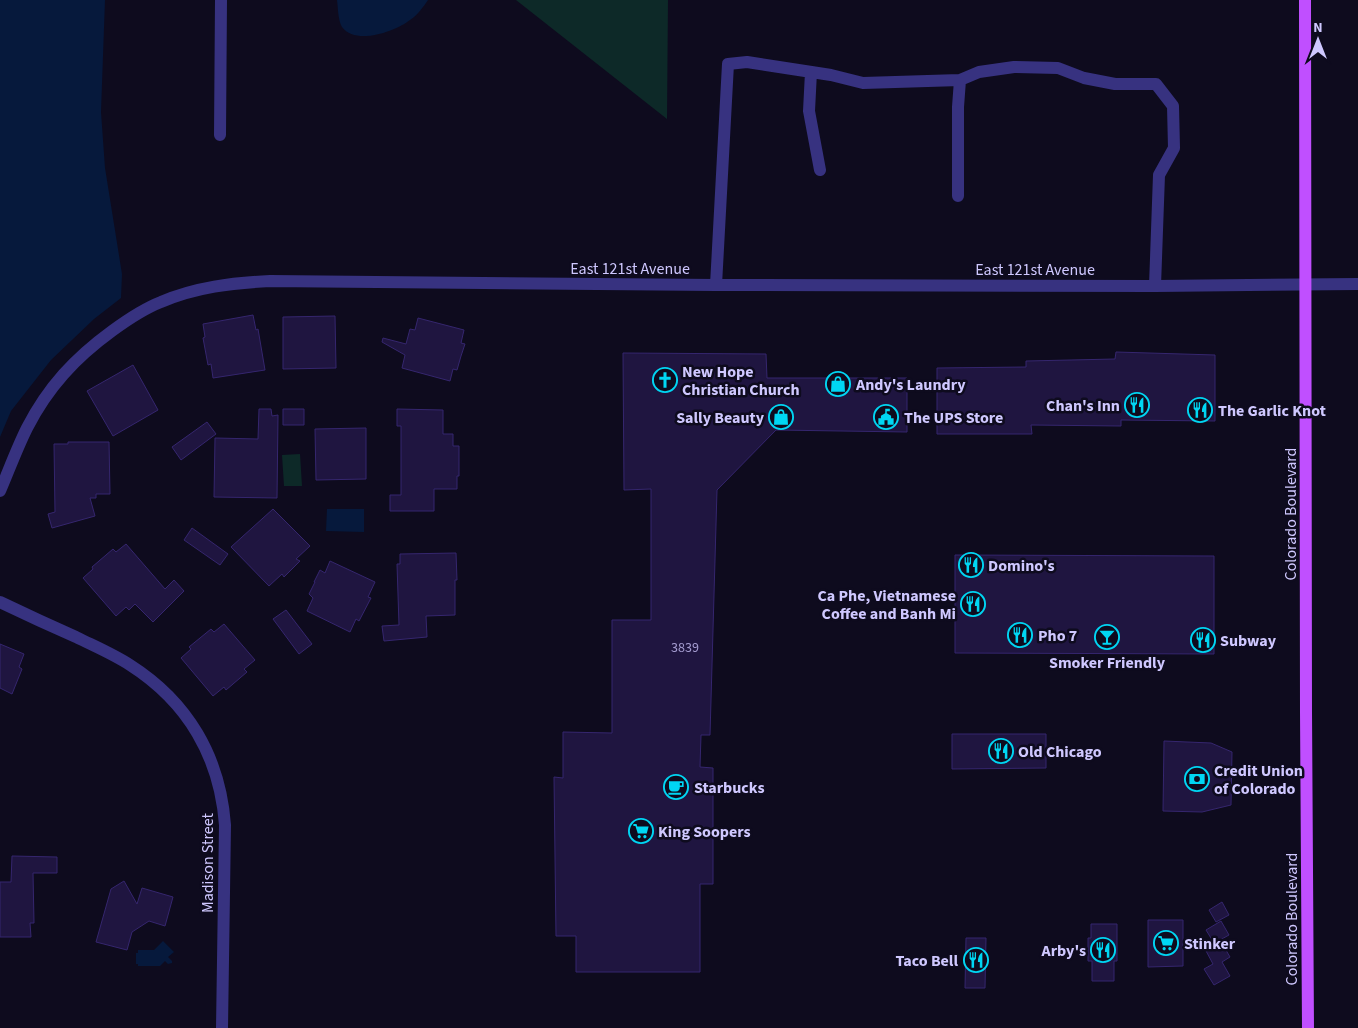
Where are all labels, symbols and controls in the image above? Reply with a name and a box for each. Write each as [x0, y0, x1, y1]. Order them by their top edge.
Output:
north arrow [1293, 15, 1343, 65]
text: N [1313, 18, 1323, 38]
street label: East 121st Avenue [570, 258, 690, 280]
street label: East 121st Avenue [975, 259, 1095, 281]
place label: New Hope Christian Church [682, 361, 800, 401]
church icon: New Hope Christian Church [652, 367, 678, 393]
shop icon: Andy's Laundry [825, 371, 851, 397]
place label: Andy's Laundry [855, 374, 966, 396]
restaurant icon: Chan's Inn [1124, 392, 1150, 418]
place label: Chan's Inn [1046, 395, 1120, 417]
restaurant icon: The Garlic Knot [1187, 397, 1213, 423]
place label: The Garlic Knot [1218, 400, 1326, 422]
shop icon: Sally Beauty [768, 404, 794, 430]
public building icon: The UPS Store [873, 404, 899, 430]
place label: Sally Beauty [676, 407, 765, 429]
place label: The UPS Store [904, 407, 1003, 429]
street label: Colorado Boulevard [1280, 448, 1302, 580]
restaurant icon: Domino's [958, 552, 984, 578]
place label: Domino's [988, 555, 1055, 577]
place label: Ca Phe, Vietnamese Coffee and Banh Mi [818, 585, 956, 625]
restaurant icon: Ca Phe, Vietnamese Coffee and Banh Mi [960, 591, 986, 617]
restaurant icon: Pho 7 [1007, 622, 1033, 648]
bar icon: Smoker Friendly [1094, 624, 1120, 650]
place label: Pho 7 [1038, 625, 1077, 647]
restaurant icon: Subway [1190, 627, 1216, 653]
place label: Subway [1220, 630, 1277, 652]
house number: 3839 [671, 638, 699, 658]
place label: Smoker Friendly [1049, 652, 1166, 674]
restaurant icon: Old Chicago [988, 738, 1014, 764]
place label: Old Chicago [1018, 741, 1102, 763]
place label: Credit Union of Colorado [1214, 760, 1303, 800]
bank icon: Credit Union of Colorado [1184, 766, 1210, 792]
cafe icon: Starbucks [663, 774, 689, 800]
place label: Starbucks [694, 777, 765, 799]
street label: Madison Street [197, 812, 219, 913]
supermarket icon: King Soopers [628, 818, 654, 844]
place label: King Soopers [658, 821, 751, 843]
street label: Colorado Boulevard [1281, 853, 1303, 985]
supermarket icon: Stinker [1153, 930, 1179, 956]
place label: Stinker [1184, 933, 1236, 955]
restaurant icon: Arby's [1090, 937, 1116, 963]
place label: Arby's [1041, 940, 1086, 962]
restaurant icon: Taco Bell [963, 947, 989, 973]
place label: Taco Bell [895, 950, 958, 972]

